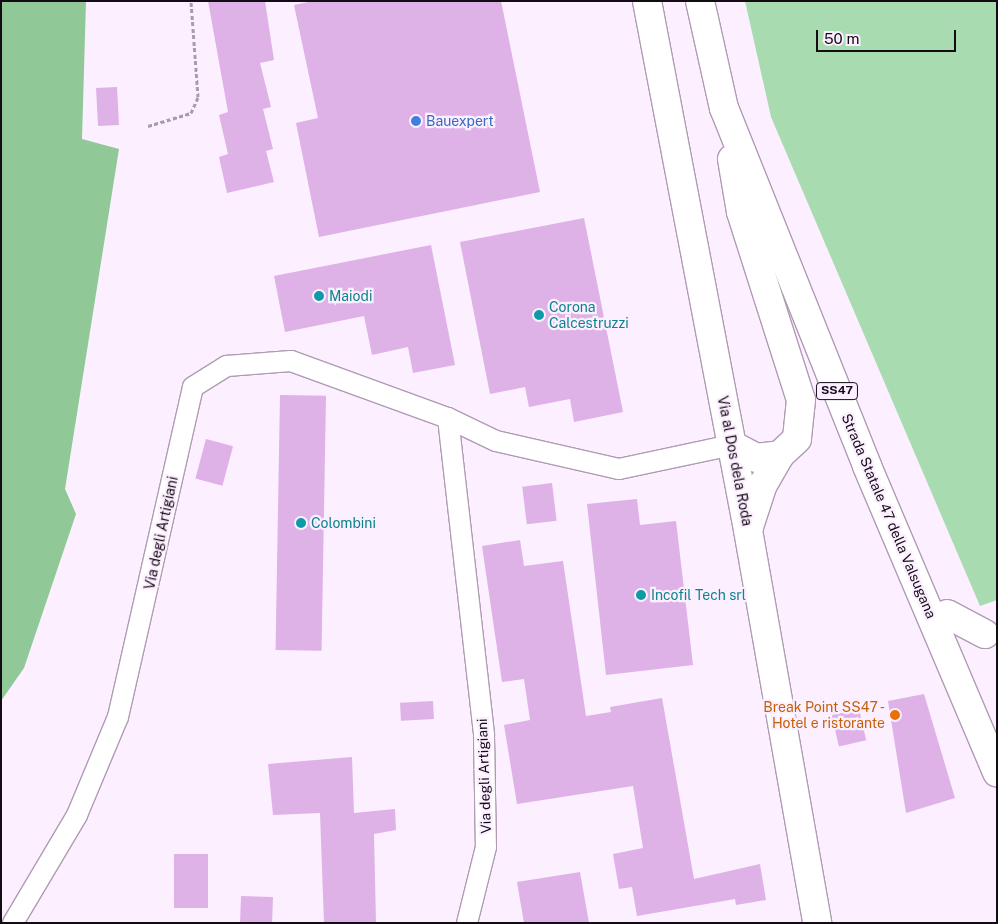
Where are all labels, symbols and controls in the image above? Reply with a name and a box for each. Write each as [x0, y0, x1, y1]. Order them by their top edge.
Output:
scale bar [818, 20, 958, 52]
text: 50 m [824, 30, 859, 47]
place label: Bauexpert [426, 113, 494, 129]
marker: Bauexpert [410, 115, 422, 127]
place label: Maiodi [329, 288, 372, 304]
marker: Maiodi [313, 290, 325, 302]
place label: Corona Calcestruzzi [549, 299, 629, 332]
marker: Corona Calcestruzzi [533, 309, 545, 321]
road number: SS47 [816, 382, 858, 401]
street label: Via al Dos dela Roda [714, 394, 756, 528]
street label: Strada Statale 47 della Valsugana [838, 411, 940, 621]
street label: Via degli Artigiani [141, 475, 181, 591]
place label: Colombini [311, 515, 376, 531]
marker: Colombini [295, 517, 307, 529]
place label: Incofil Tech srl [651, 587, 746, 603]
marker: Incofil Tech srl [635, 589, 647, 601]
place label: Break Point SS47 - Hotel e ristorante [762, 699, 885, 732]
marker: Break Point SS47 - Hotel e ristorante [889, 709, 901, 721]
street label: Via degli Artigiani [474, 718, 494, 834]

